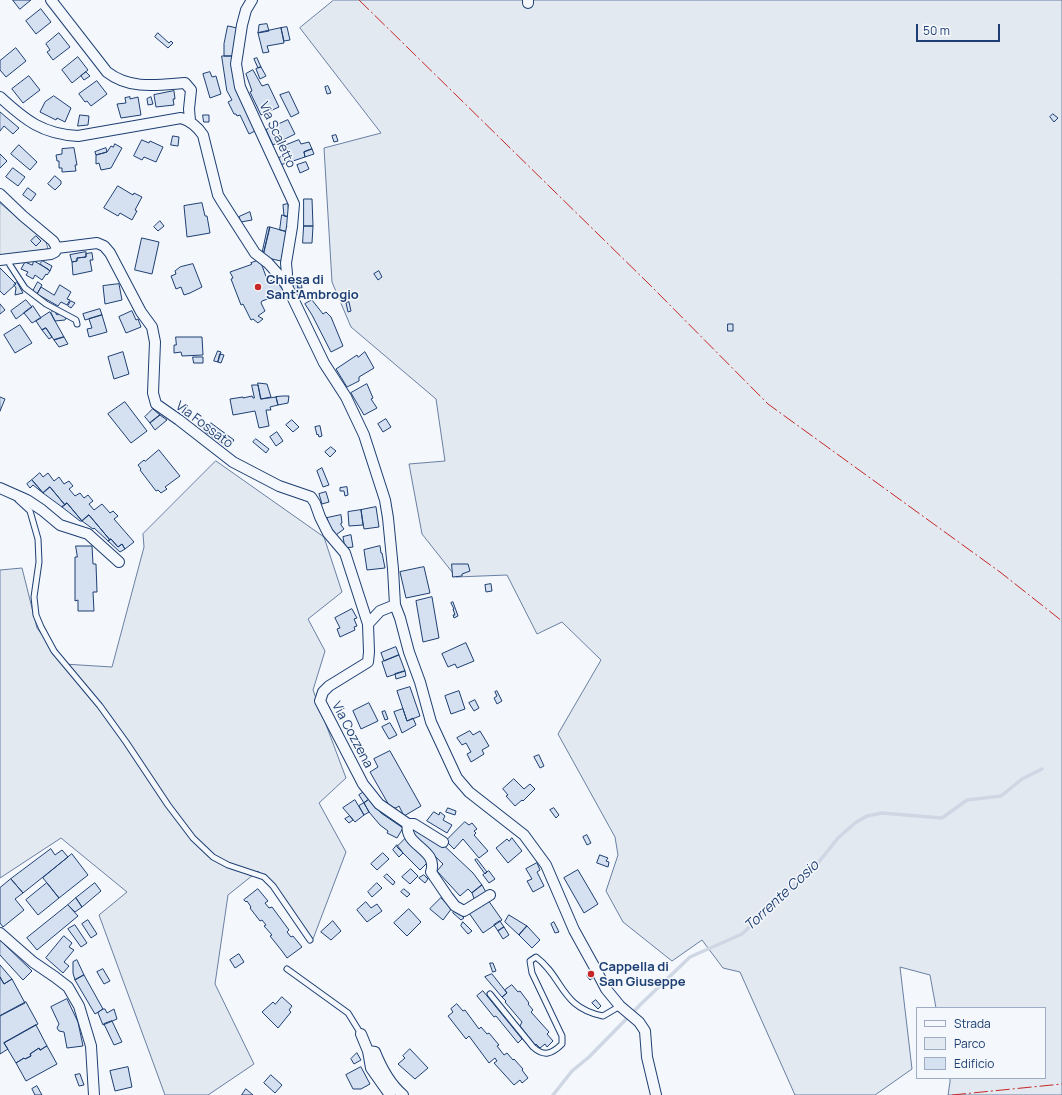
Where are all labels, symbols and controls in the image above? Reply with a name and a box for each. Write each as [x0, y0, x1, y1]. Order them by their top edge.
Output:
scale bar [918, 16, 1002, 42]
text: 50 m [923, 22, 950, 39]
street label: Via Scaletto [255, 99, 299, 171]
place label: Chiesa di Sant'Ambrogio [266, 272, 359, 303]
marker: Chiesa di Sant'Ambrogio [253, 282, 263, 292]
street label: Via Fossato [172, 398, 236, 452]
street label: Via Cozzena [328, 699, 376, 771]
water label: Torrente Cosio [741, 857, 823, 935]
place label: Cappella di San Giuseppe [599, 959, 686, 990]
marker: Cappella di San Giuseppe [586, 969, 596, 979]
legend [916, 1007, 1046, 1079]
text: Strada [954, 1015, 991, 1032]
text: Parco [954, 1035, 985, 1052]
text: Edificio [954, 1055, 994, 1072]

